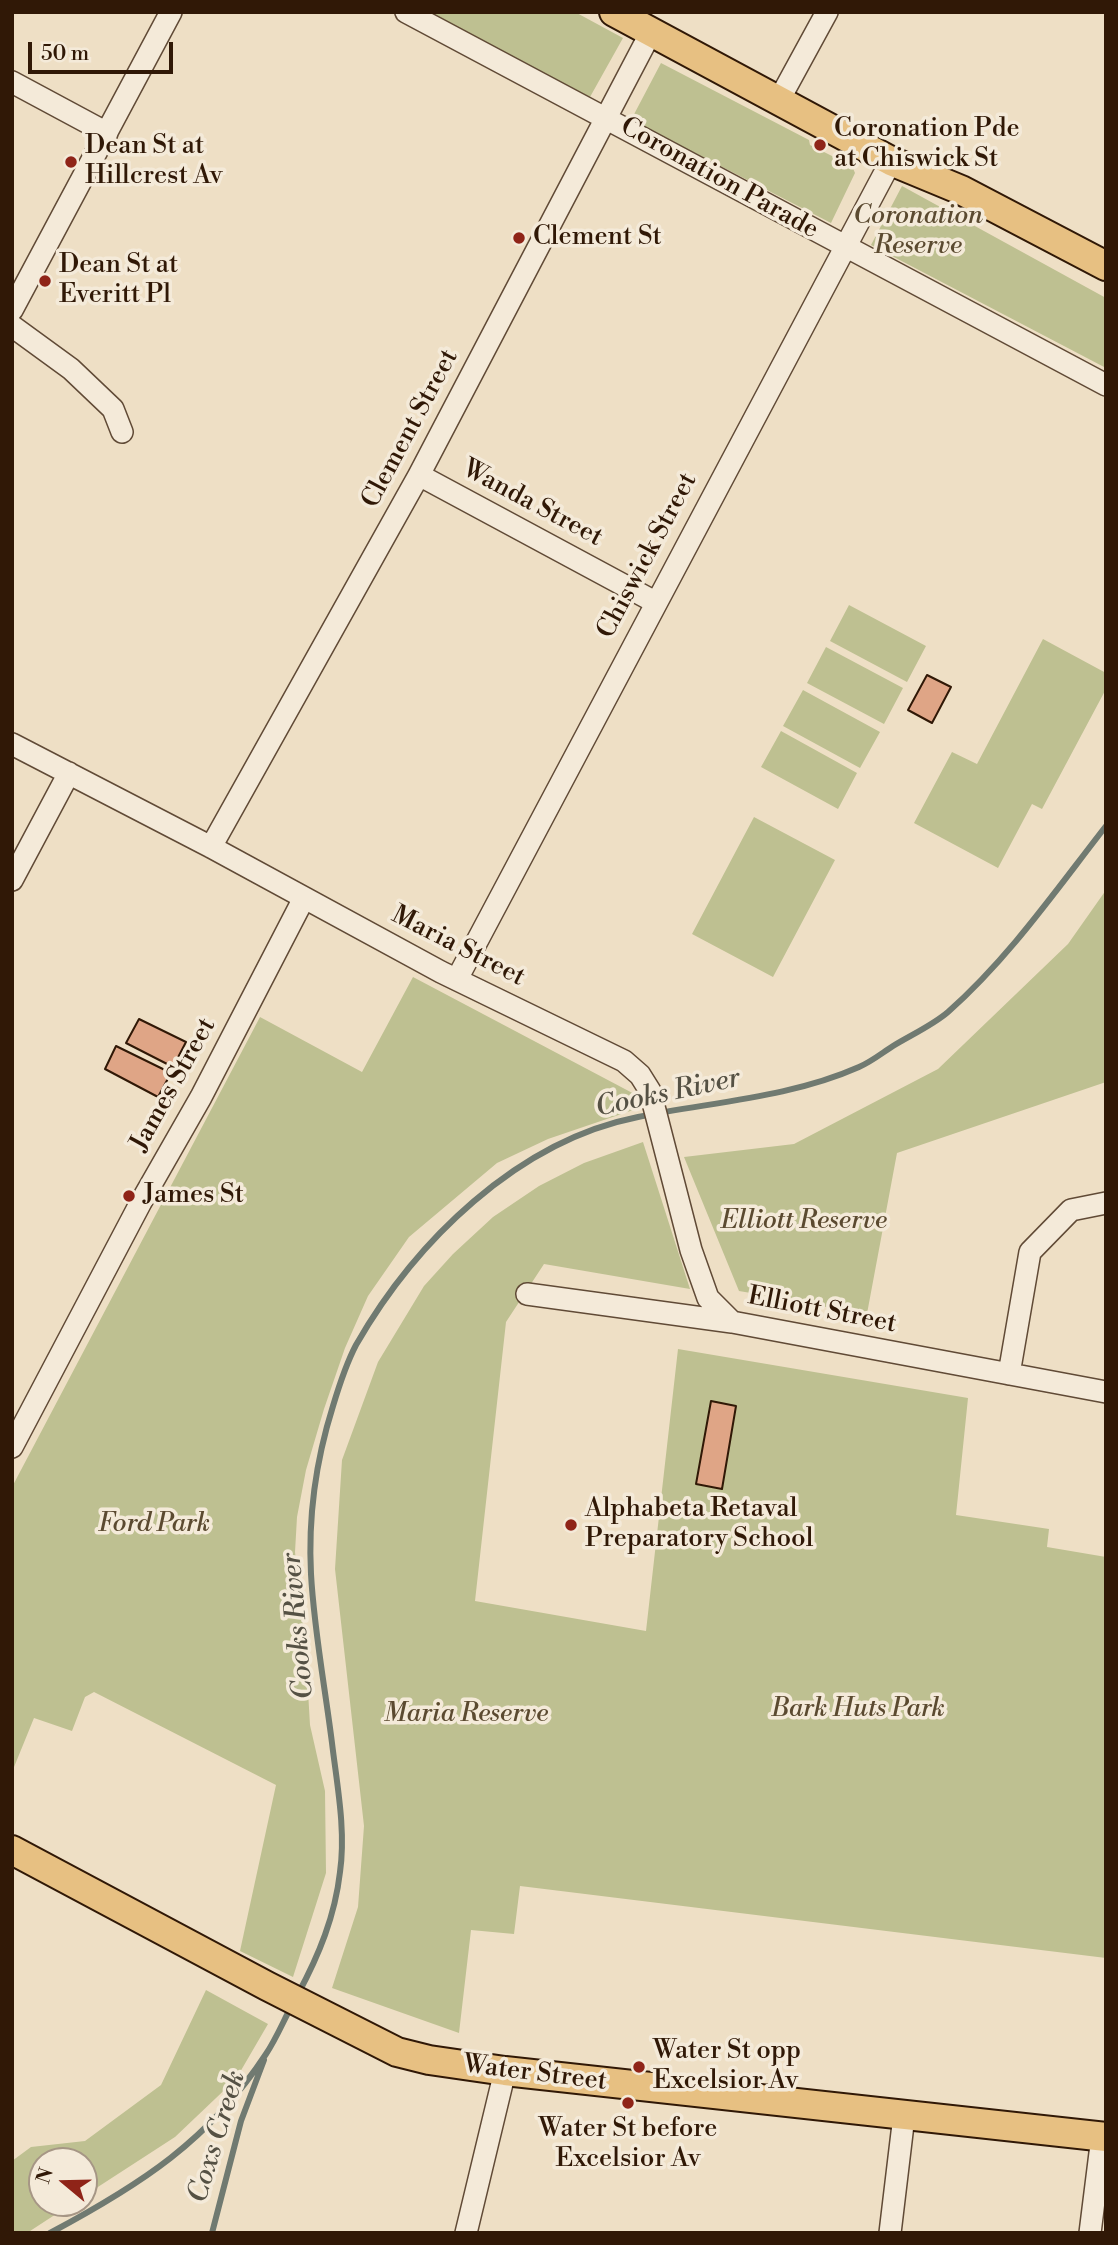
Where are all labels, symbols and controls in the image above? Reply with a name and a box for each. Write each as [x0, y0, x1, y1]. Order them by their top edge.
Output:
scale bar [32, 28, 177, 72]
text: 50 m [41, 41, 89, 67]
street label: Coronation Parade [614, 112, 824, 246]
place label: Coronation Pde at Chiswick St [834, 114, 1020, 176]
place label: Dean St at Hillcrest Av [85, 131, 223, 192]
marker: Coronation Pde at Chiswick St [812, 137, 828, 153]
marker: Dean St at Hillcrest Av [63, 154, 79, 170]
park label: Coronation Reserve [853, 201, 983, 262]
place label: Clement St [533, 222, 662, 254]
marker: Clement St [511, 230, 527, 246]
place label: Dean St at Everitt Pl [59, 250, 178, 312]
marker: Dean St at Everitt Pl [37, 273, 53, 289]
street label: Clement Street [356, 344, 466, 514]
street label: Wanda Street [456, 454, 608, 554]
street label: Chiswick Street [591, 468, 705, 644]
street label: Maria Street [386, 900, 530, 994]
street label: James Street [125, 1013, 223, 1157]
water label: Cooks River [592, 1062, 744, 1126]
place label: James St [143, 1180, 244, 1212]
marker: James St [121, 1188, 137, 1204]
park label: Elliott Reserve [721, 1206, 887, 1238]
street label: Elliott Street [745, 1281, 899, 1341]
place label: Alphabeta Retaval Preparatory School [585, 1494, 813, 1556]
park label: Ford Park [98, 1509, 210, 1541]
marker: Alphabeta Retaval Preparatory School [563, 1517, 579, 1533]
water label: Cooks River [276, 1551, 322, 1701]
park label: Bark Huts Park [771, 1694, 945, 1726]
park label: Maria Reserve [384, 1699, 548, 1731]
place label: Water St opp Excelsior Av [653, 2036, 801, 2098]
street label: Water Street [461, 2050, 609, 2098]
marker: Water St opp Excelsior Av [631, 2059, 647, 2075]
water label: Coxs Creek [182, 2067, 254, 2207]
marker: Water St before Excelsior Av [620, 2095, 636, 2111]
place label: Water St before Excelsior Av [539, 2114, 717, 2176]
north arrow [28, 2147, 98, 2217]
text: N [31, 2165, 59, 2187]

